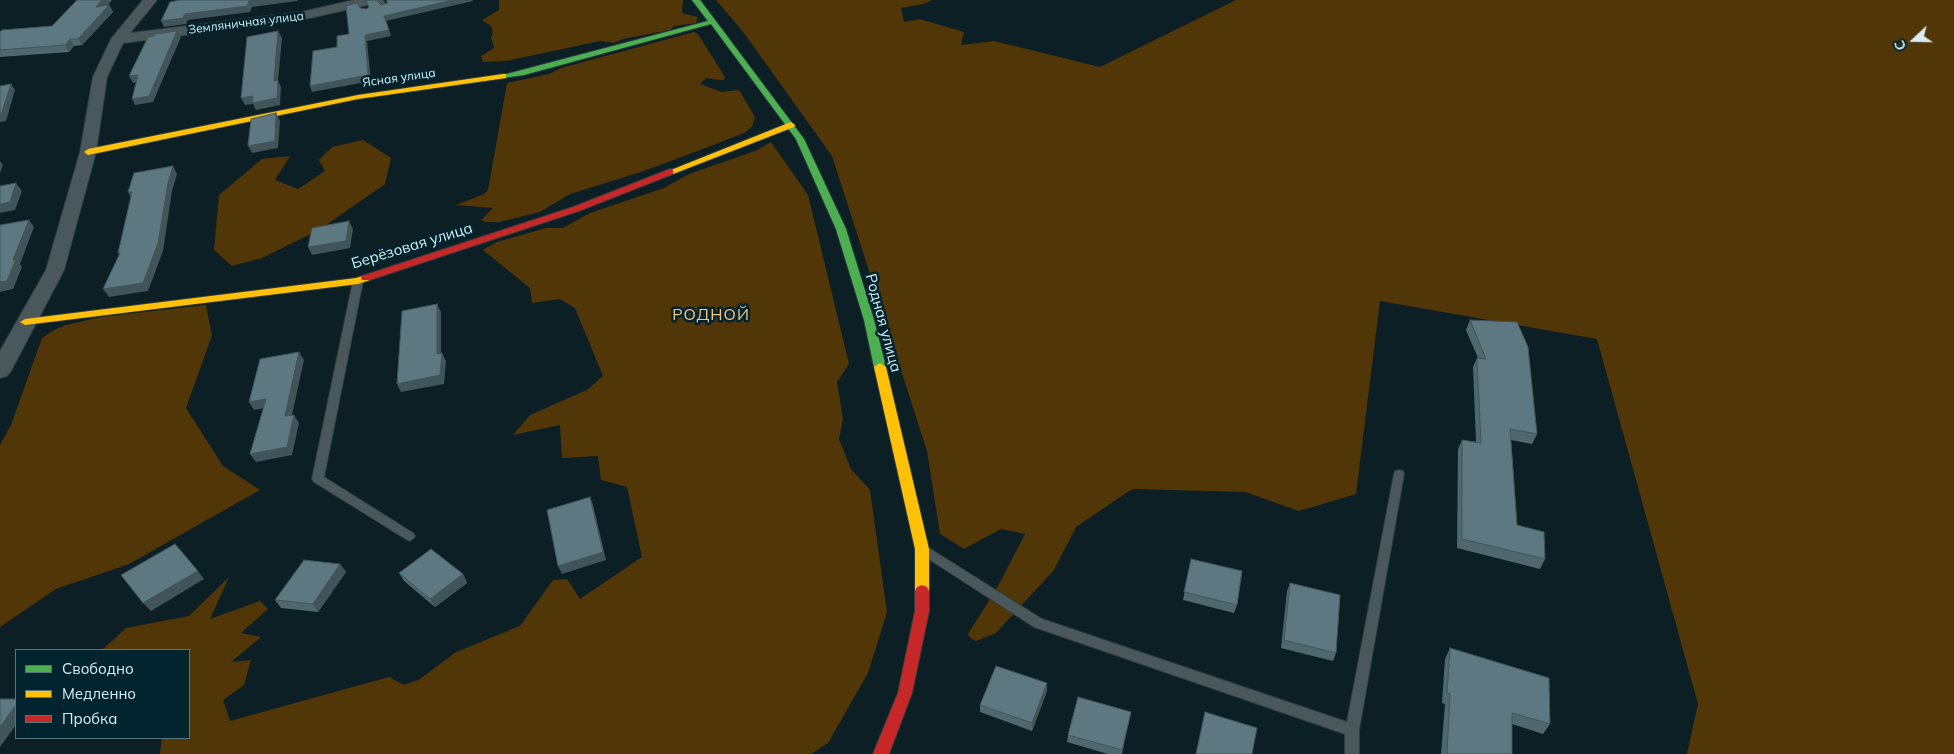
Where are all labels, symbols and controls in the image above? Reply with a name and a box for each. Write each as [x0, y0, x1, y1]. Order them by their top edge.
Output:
street label: Земляничная улица [187, 9, 305, 37]
north arrow [1889, 15, 1939, 65]
text: С [1890, 38, 1910, 53]
street label: Ясная улица [362, 66, 436, 90]
street label: Берёзовая улица [349, 219, 475, 273]
street label: Родная улица [861, 272, 905, 374]
district label: РОДНОЙ [671, 305, 751, 325]
legend [15, 649, 190, 739]
text: Свободно [62, 659, 134, 678]
text: Медленно [62, 684, 136, 703]
text: Пробка [62, 709, 117, 728]

